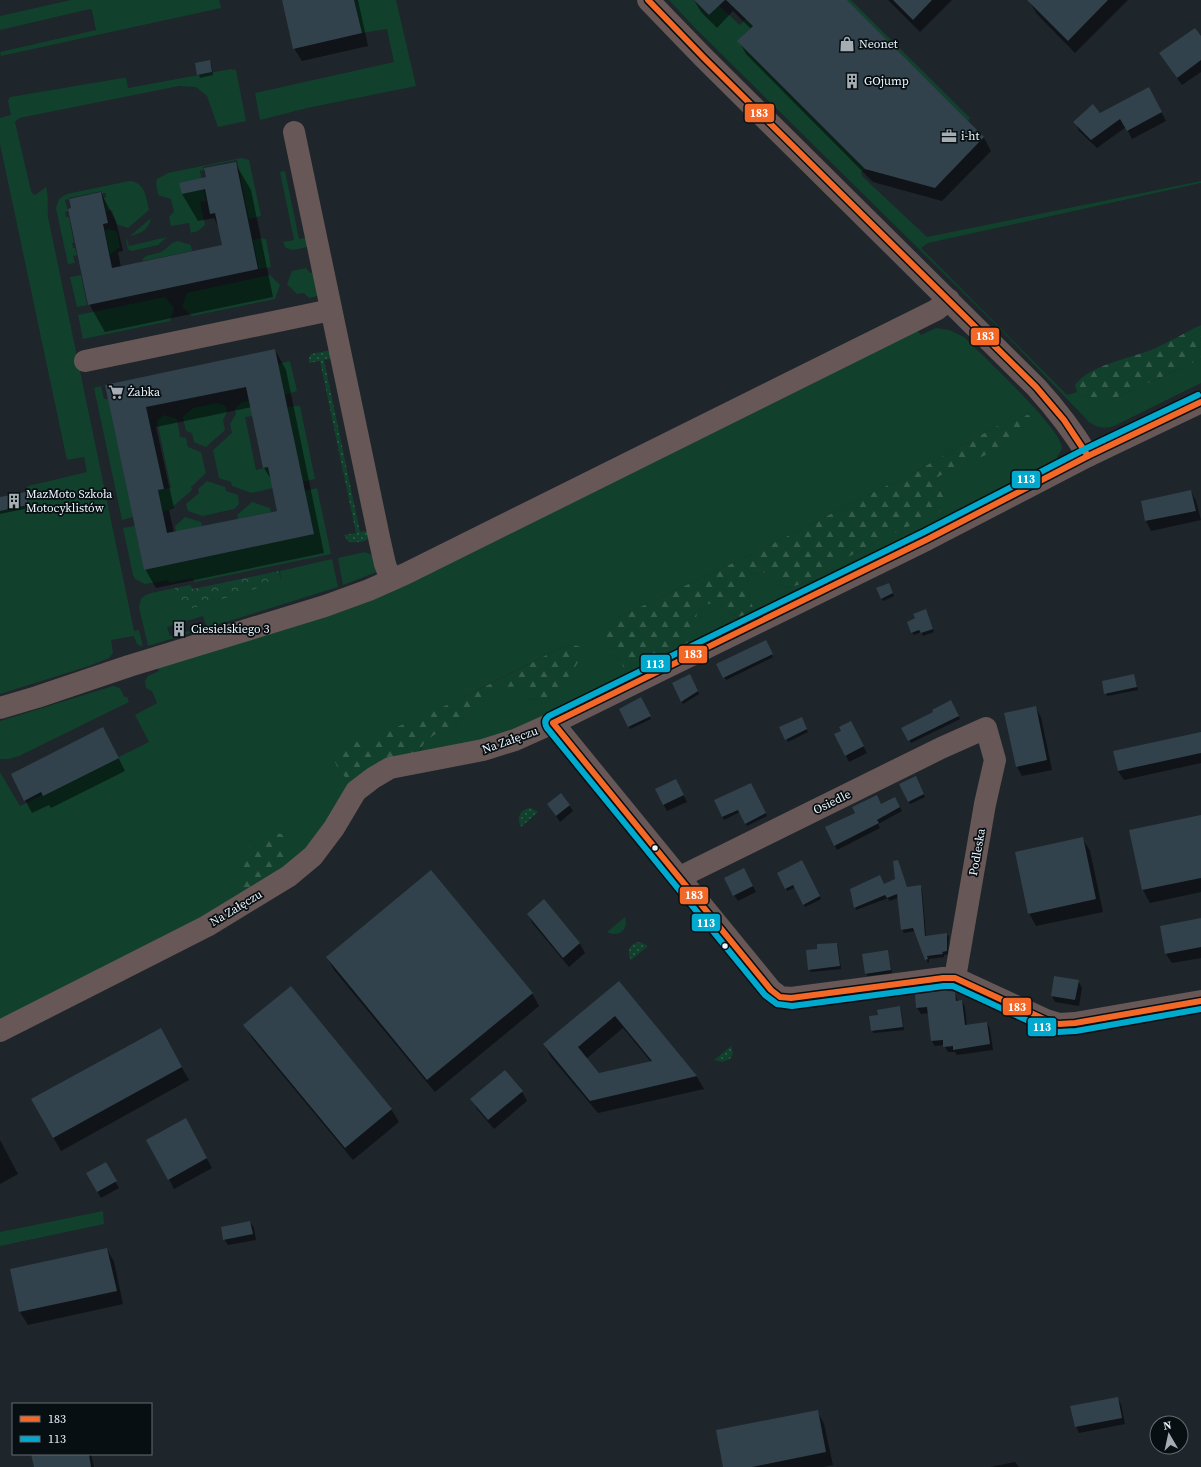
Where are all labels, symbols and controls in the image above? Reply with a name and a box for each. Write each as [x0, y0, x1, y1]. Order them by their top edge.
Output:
shop icon: Neonet [838, 35, 856, 53]
place label: Neonet [859, 36, 898, 52]
building icon: GOjump [843, 72, 861, 90]
place label: GOjump [864, 73, 909, 89]
line badge: 183 [744, 103, 775, 123]
text: 183 [750, 106, 768, 121]
office icon: i-ht [940, 127, 958, 145]
place label: i-ht [961, 128, 979, 144]
line badge: 183 [970, 327, 1000, 346]
text: 183 [976, 329, 994, 344]
supermarket icon: Żabka [107, 383, 125, 401]
place label: Żabka [128, 384, 161, 400]
line badge: 113 [1011, 470, 1041, 489]
text: 113 [1017, 472, 1035, 487]
place label: MazMoto Szkoła Motocyklistów [26, 486, 113, 516]
building icon: MazMoto Szkoła Motocyklistów [5, 492, 23, 510]
building icon: Ciesielskiego 3 [170, 620, 188, 638]
place label: Ciesielskiego 3 [191, 621, 269, 637]
line badge: 183 [678, 645, 708, 664]
text: 183 [684, 647, 702, 662]
line badge: 113 [640, 654, 671, 673]
text: 113 [646, 657, 664, 672]
street label: Na Załęczu [480, 723, 540, 757]
street label: Osiedle [811, 786, 853, 818]
street label: Podleska [965, 826, 989, 877]
unlabelled marker [650, 843, 660, 853]
street label: Na Załęczu [207, 886, 265, 930]
line badge: 183 [679, 886, 709, 905]
text: 183 [685, 888, 703, 903]
line badge: 113 [691, 913, 721, 932]
text: 113 [697, 916, 715, 931]
unlabelled marker [720, 941, 730, 951]
line badge: 183 [1002, 997, 1032, 1016]
text: 183 [1008, 1000, 1026, 1015]
line badge: 113 [1027, 1017, 1057, 1037]
text: 113 [1033, 1020, 1051, 1035]
legend [12, 1403, 152, 1455]
text: 183 [48, 1411, 66, 1427]
north arrow [1149, 1415, 1189, 1455]
text: N [1162, 1418, 1173, 1434]
text: 113 [48, 1431, 66, 1447]

